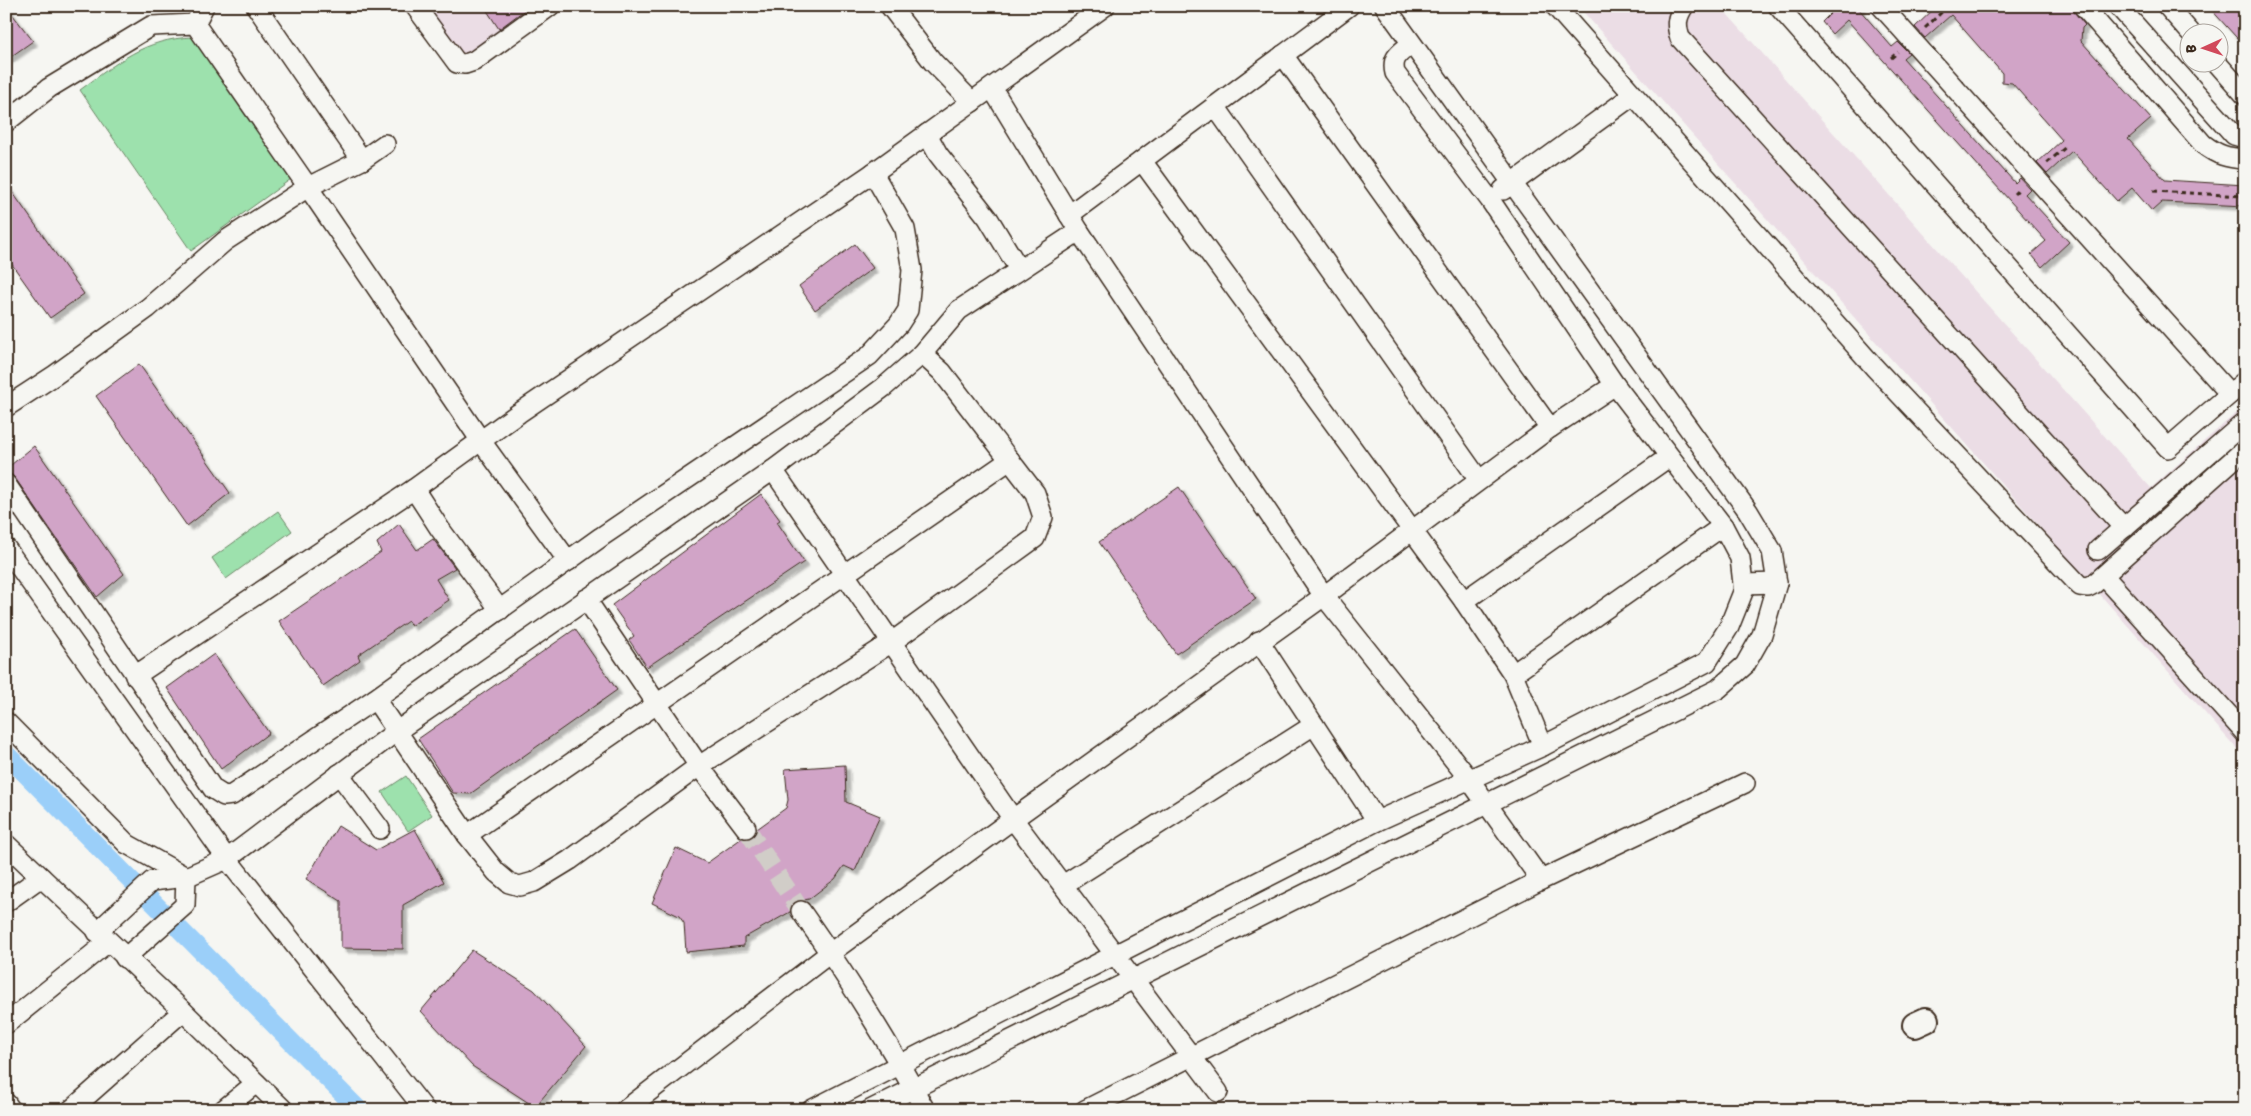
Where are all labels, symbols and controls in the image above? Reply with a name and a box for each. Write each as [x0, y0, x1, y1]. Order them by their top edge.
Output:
north arrow [2178, 22, 2228, 72]
text: B [2182, 44, 2200, 54]

